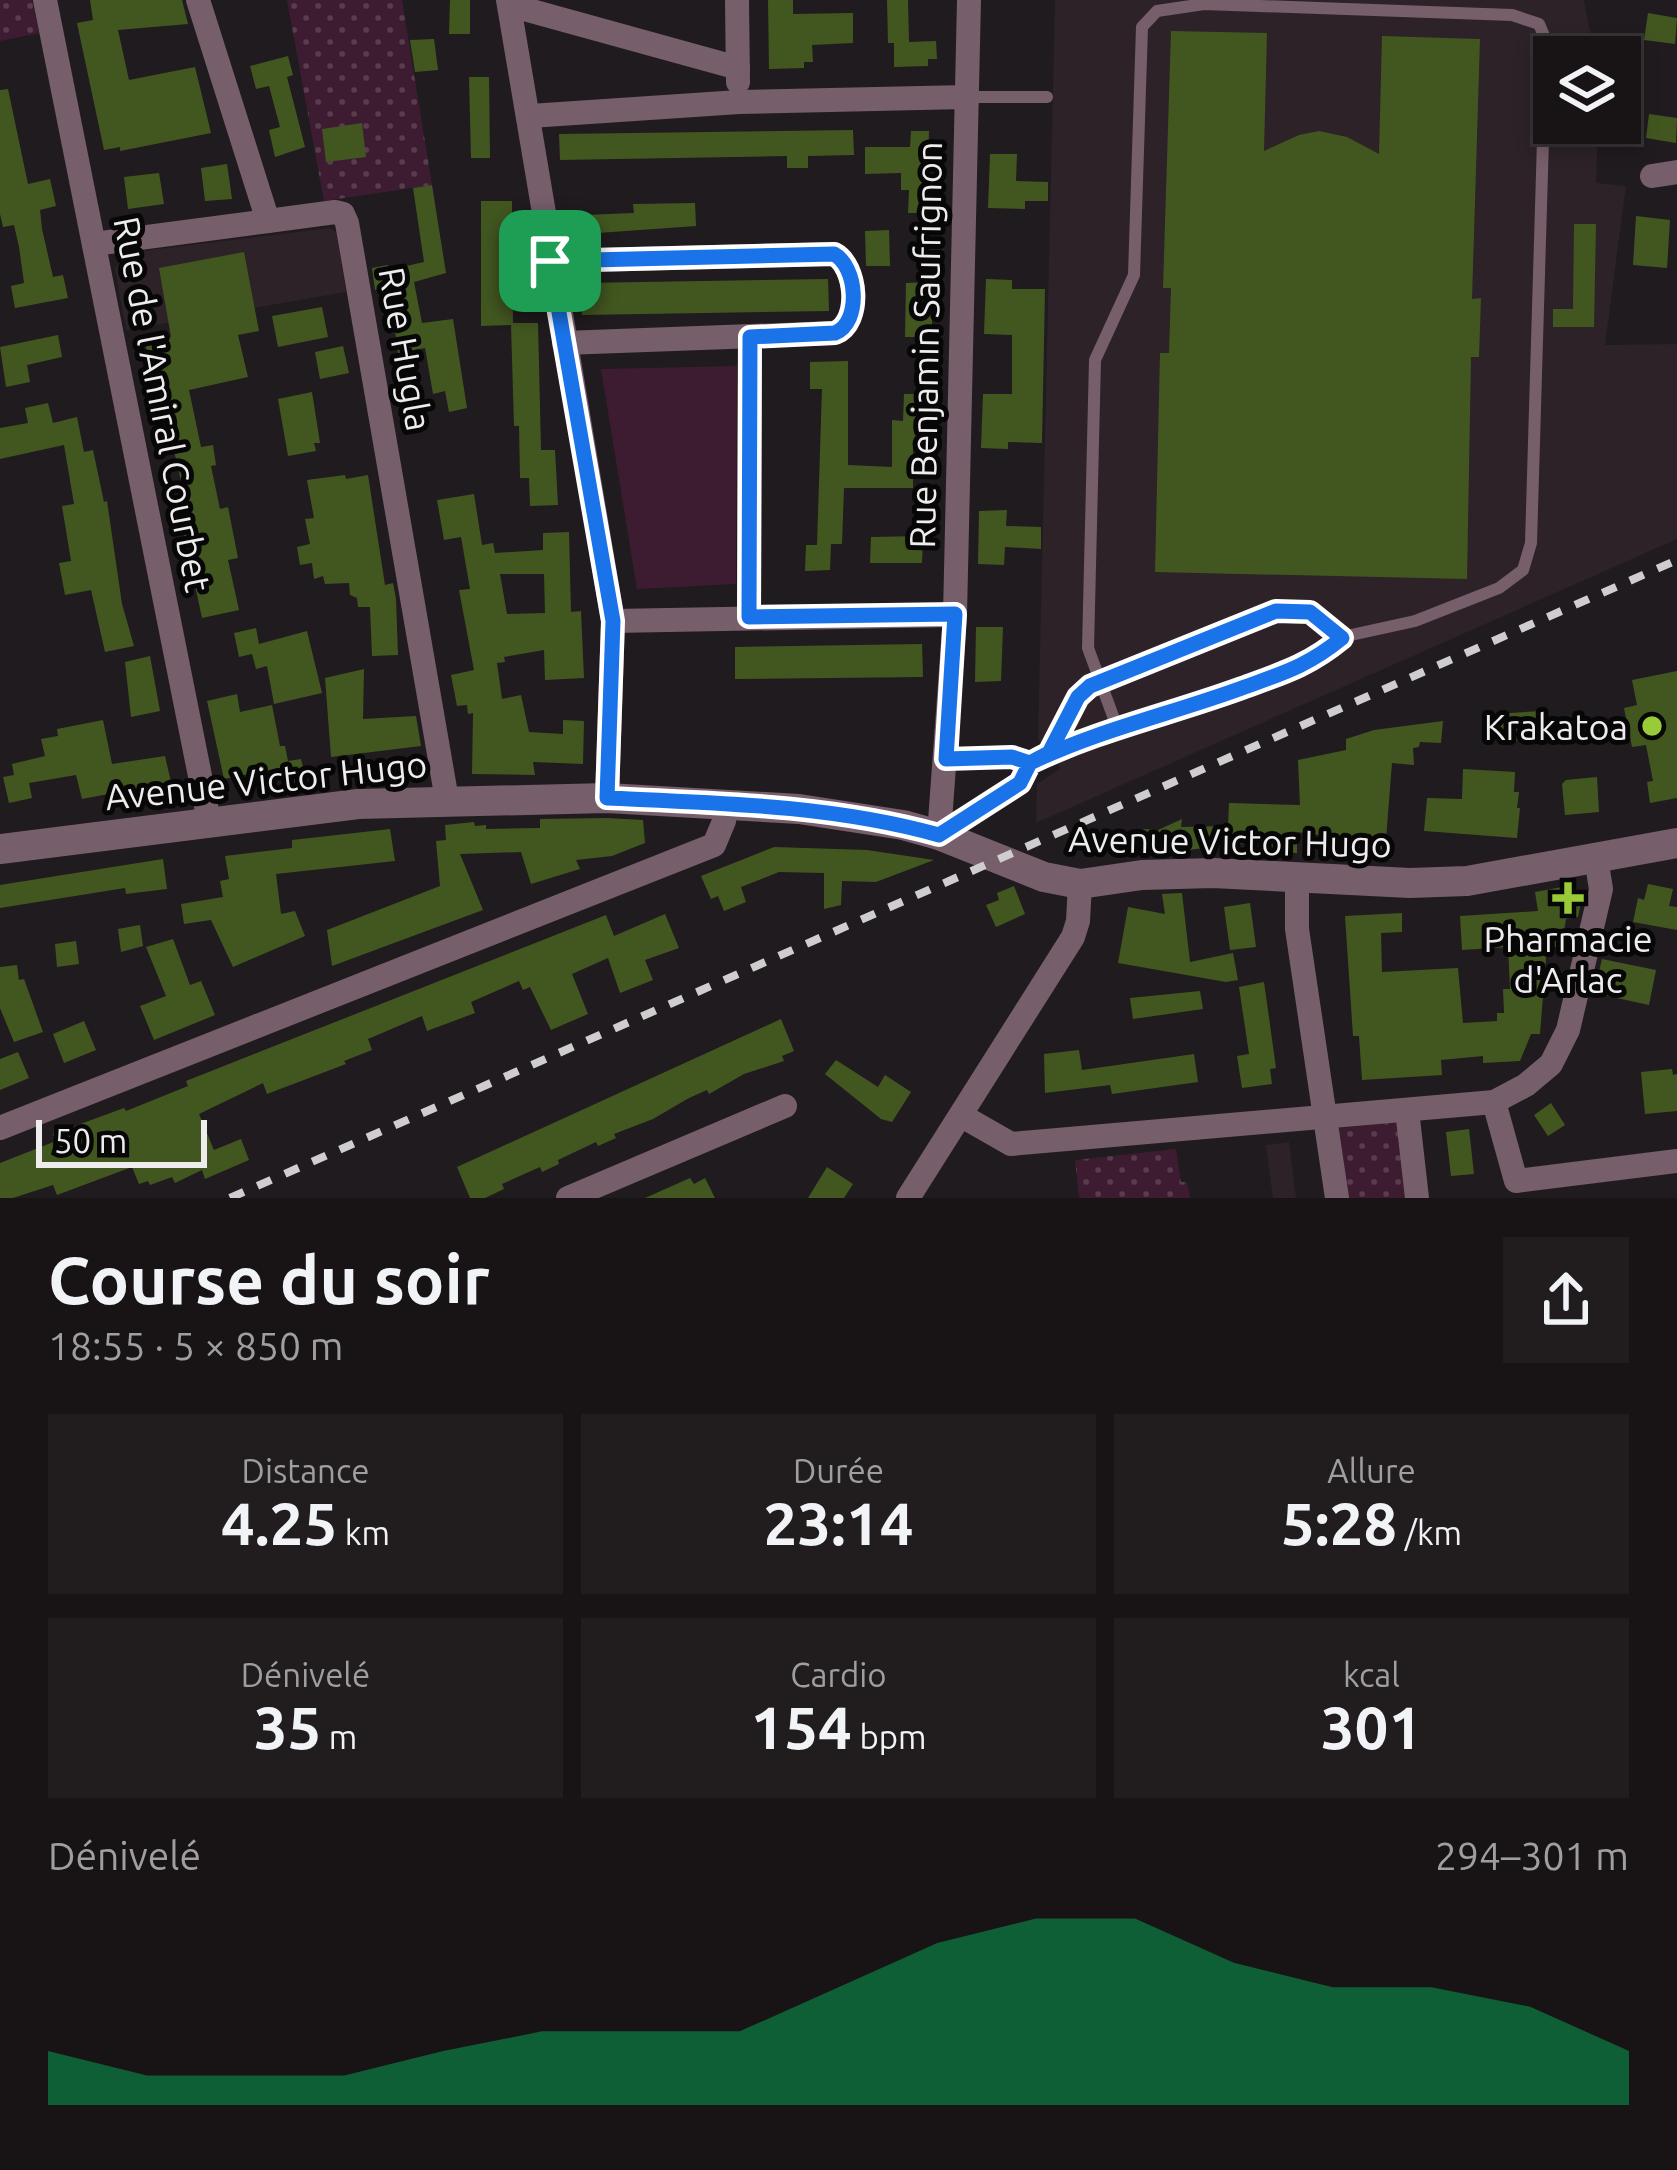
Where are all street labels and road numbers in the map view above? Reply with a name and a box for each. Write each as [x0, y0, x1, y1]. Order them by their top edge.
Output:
street label: Rue Benjamin Saufrignon [901, 141, 949, 549]
street label: Rue de l'Amiral Courbet [106, 213, 220, 595]
street label: Rue Hugla [371, 264, 441, 434]
street label: Avenue Victor Hugo [103, 743, 429, 817]
street label: Avenue Victor Hugo [1068, 818, 1392, 864]

